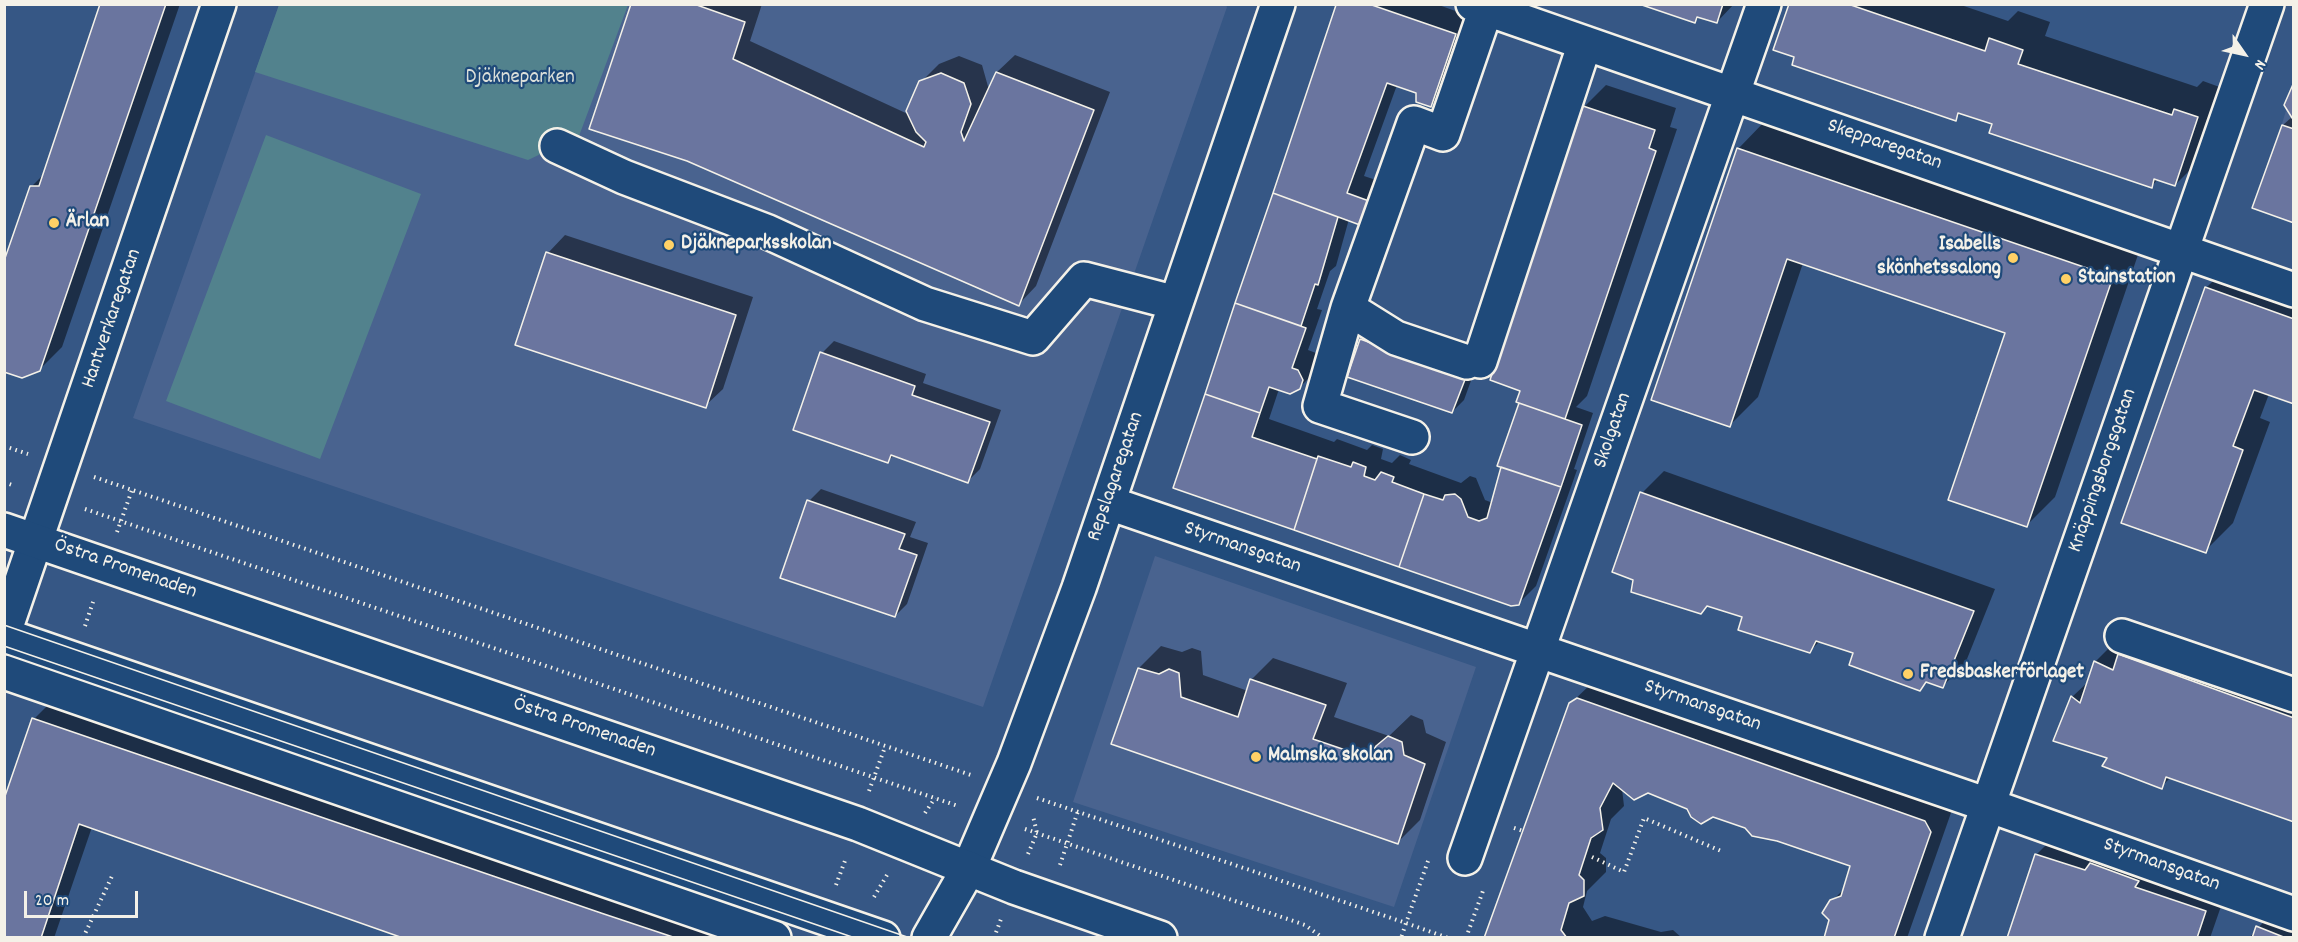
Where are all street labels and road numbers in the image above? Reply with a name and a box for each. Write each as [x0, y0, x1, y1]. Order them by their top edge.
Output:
street label: Skepparegatan [1823, 115, 1945, 177]
street label: Hantverkaregatan [77, 246, 149, 392]
street label: Knäppingsborgsgatan [2064, 386, 2144, 556]
street label: Skolgatan [1589, 390, 1639, 472]
street label: Repslagaregatan [1083, 409, 1151, 545]
street label: Styrmansgatan [1180, 517, 1304, 581]
street label: Östra Promenaden [50, 534, 200, 606]
street label: Styrmansgatan [1640, 675, 1764, 739]
street label: Östra Promenaden [509, 693, 659, 765]
street label: Styrmansgatan [2099, 833, 2223, 899]

